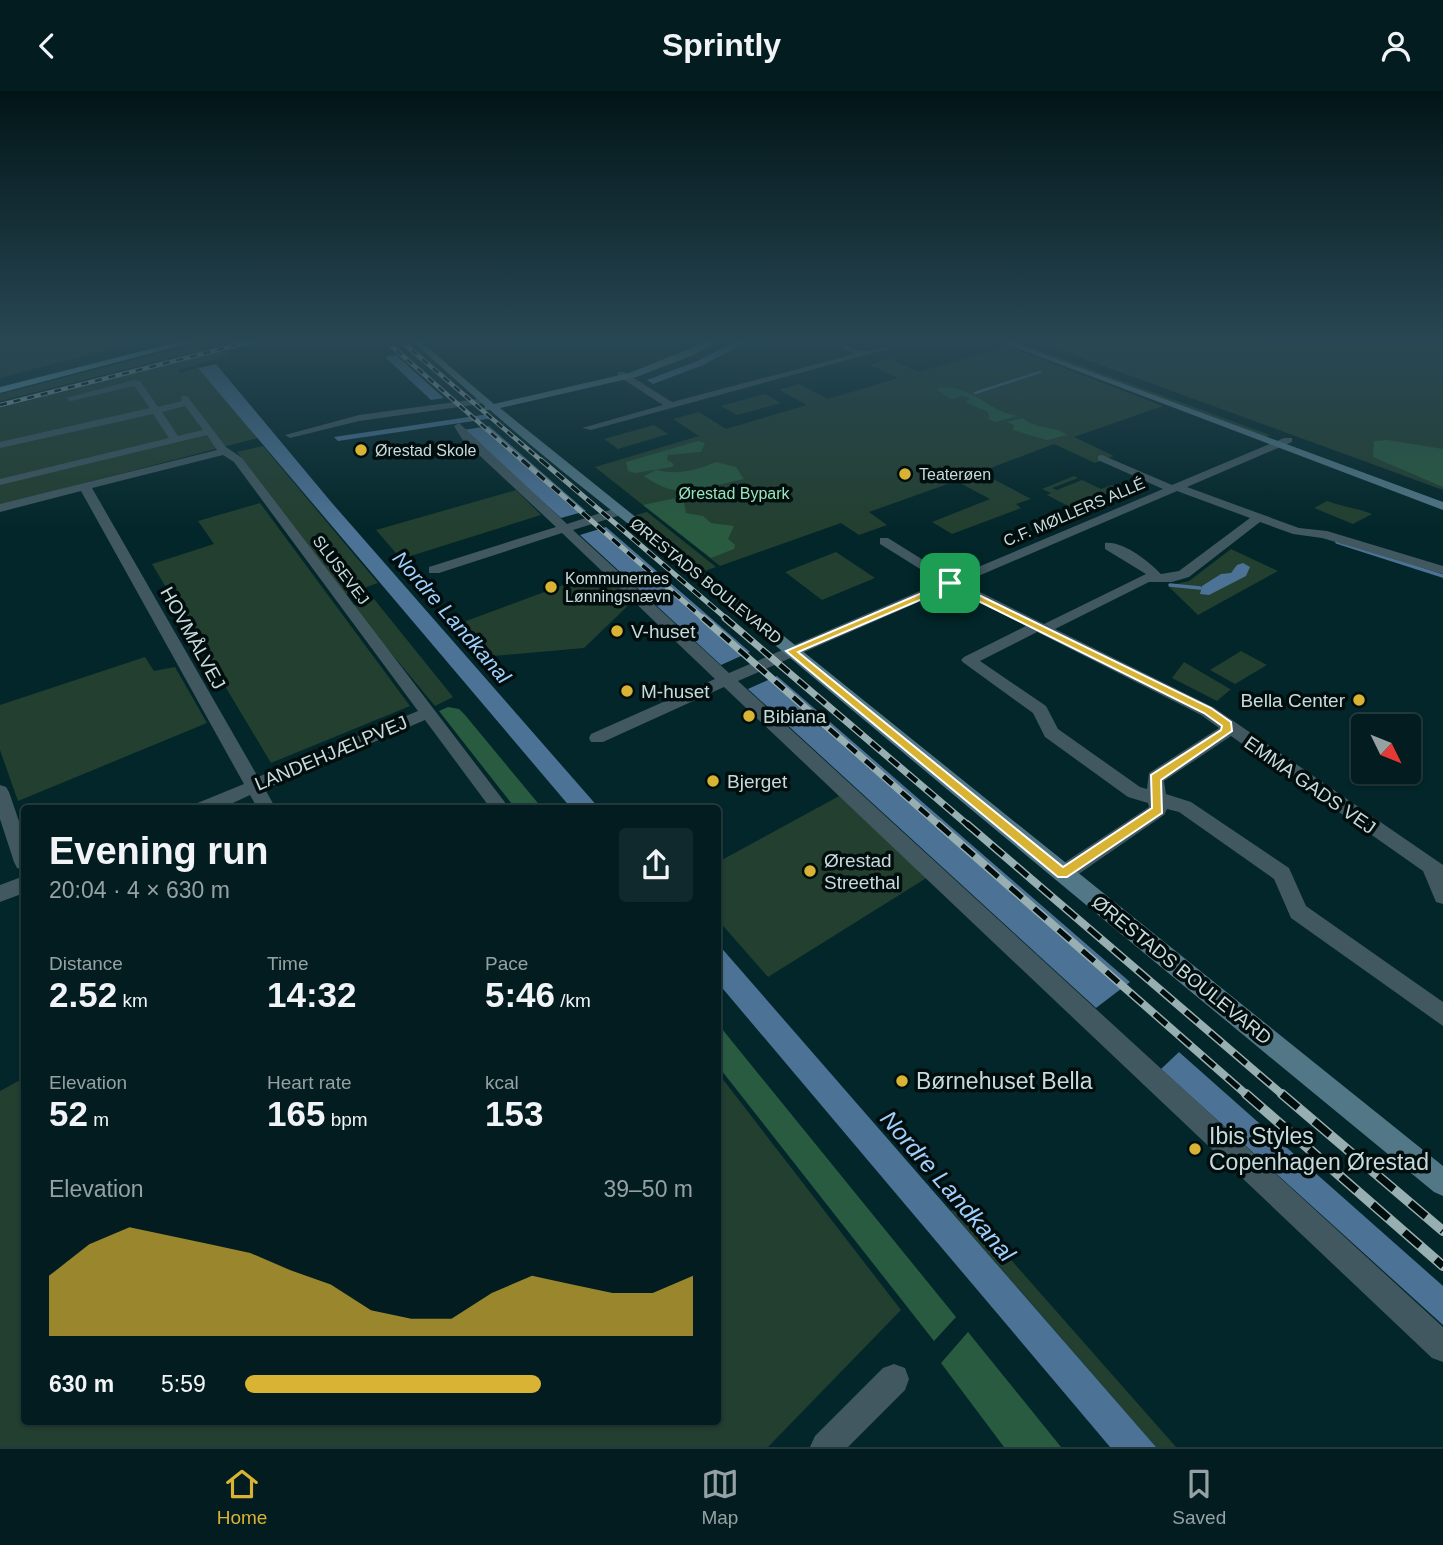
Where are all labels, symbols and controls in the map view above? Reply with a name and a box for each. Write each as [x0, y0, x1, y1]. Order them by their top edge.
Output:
icon: back [28, 27, 66, 65]
text: Sprintly [662, 27, 781, 63]
icon: person [1377, 27, 1415, 65]
marker: Ørestad Skole [353, 442, 369, 458]
place label: Ørestad Skole [375, 442, 476, 459]
marker: Teaterøen [897, 466, 913, 482]
place label: Teaterøen [919, 466, 991, 483]
street label: C.F. MØLLERS ALLÉ [1000, 474, 1147, 550]
park label: Ørestad Bypark [678, 485, 791, 502]
street label: ØRESTADS BOULEVARD [627, 515, 785, 647]
street label: SLUSEVEJ [310, 532, 372, 608]
water label: Nordre Landkanal [389, 546, 516, 689]
pin [920, 553, 980, 613]
icon: arrive [931, 564, 969, 602]
place label: Kommunernes Lønningsnævn [565, 570, 671, 605]
marker: Kommunernes Lønningsnævn [543, 579, 559, 595]
street label: HOVMÅLVEJ [156, 583, 230, 693]
place label: V-huset [631, 621, 696, 642]
marker: V-huset [609, 623, 625, 639]
place label: M-huset [641, 681, 710, 702]
marker: M-huset [619, 683, 635, 699]
place label: Bella Center [1240, 690, 1346, 711]
marker: Bella Center [1351, 692, 1367, 708]
place label: Bibiana [763, 706, 827, 727]
marker: Bibiana [741, 708, 757, 724]
street label: LANDEHJÆLPVEJ [252, 711, 410, 795]
north arrow [1351, 714, 1421, 784]
map controls [1351, 714, 1421, 784]
street label: EMMA GADS VEJ [1240, 732, 1380, 838]
place label: Bjerget [727, 771, 788, 792]
marker: Bjerget [705, 773, 721, 789]
button: share [619, 828, 693, 902]
text: Evening run [49, 830, 269, 872]
place label: Ørestad Streethal [824, 850, 900, 893]
marker: Ørestad Streethal [802, 863, 818, 879]
text: 20:04 · 4 × 630 m [49, 877, 230, 903]
street label: ØRESTADS BOULEVARD [1088, 891, 1276, 1049]
text: Distance [49, 953, 123, 974]
text: Time [267, 953, 309, 974]
text: Pace [485, 953, 528, 974]
text: 2.52 [49, 975, 117, 1014]
text: 14:32 [267, 975, 357, 1014]
text: 5:46 [485, 975, 555, 1014]
text: km [117, 990, 148, 1011]
text: /km [555, 990, 591, 1011]
place label: Børnehuset Bella [916, 1068, 1093, 1094]
text: Elevation [49, 1072, 127, 1093]
text: Heart rate [267, 1072, 351, 1093]
text: kcal [485, 1072, 519, 1093]
marker: Børnehuset Bella [894, 1073, 910, 1089]
text: 52 [49, 1094, 88, 1133]
text: 165 [267, 1094, 325, 1133]
text: 153 [485, 1094, 543, 1133]
water label: Nordre Landkanal [875, 1105, 1021, 1267]
text: m [88, 1109, 109, 1130]
text: bpm [325, 1109, 368, 1130]
place label: Ibis Styles Copenhagen Ørestad [1209, 1123, 1429, 1175]
marker: Ibis Styles Copenhagen Ørestad [1187, 1141, 1203, 1157]
text: Elevation [49, 1176, 144, 1202]
text: 39–50 m [603, 1176, 693, 1202]
text: 630 m [49, 1371, 114, 1397]
text: 5:59 [161, 1371, 206, 1397]
tab: Home [217, 1465, 267, 1529]
tab: Map [701, 1465, 739, 1529]
tab: Saved [1172, 1465, 1226, 1529]

